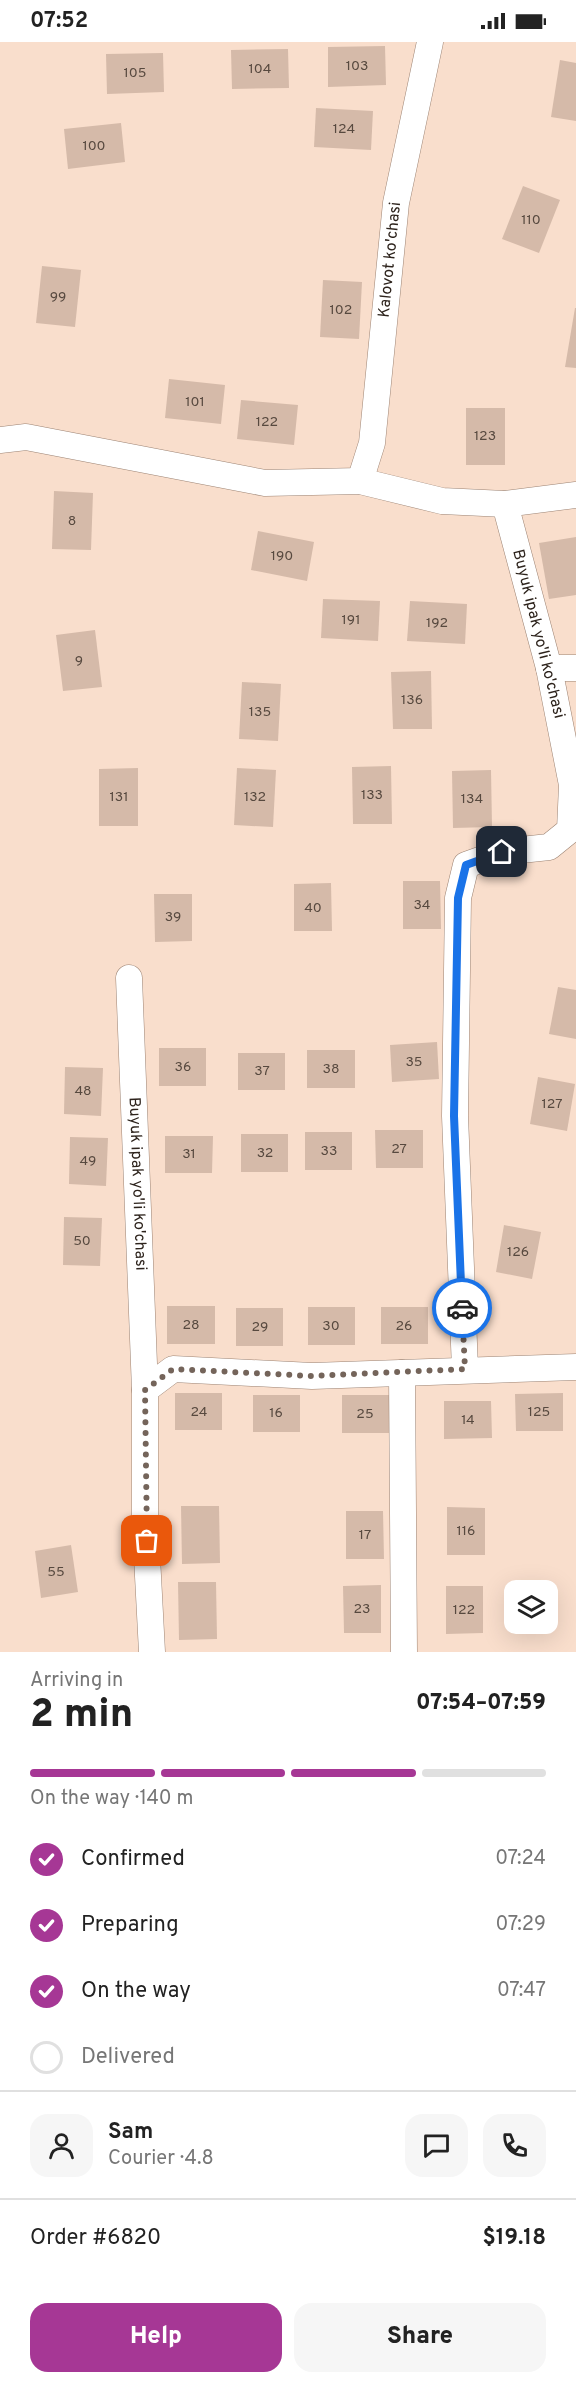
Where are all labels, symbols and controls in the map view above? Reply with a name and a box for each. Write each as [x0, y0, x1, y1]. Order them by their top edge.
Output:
text: 07:52 [30, 8, 88, 35]
house number: 103 [346, 58, 368, 75]
house number: 104 [249, 61, 271, 78]
house number: 105 [124, 65, 146, 82]
house number: 124 [333, 121, 355, 138]
house number: 100 [82, 138, 106, 155]
street label: Kalovot ko'chasi [375, 201, 406, 319]
house number: 110 [521, 212, 541, 229]
house number: 99 [50, 289, 66, 306]
house number: 102 [330, 302, 352, 319]
house number: 101 [185, 394, 205, 411]
house number: 122 [256, 414, 278, 431]
house number: 123 [474, 428, 496, 445]
house number: 8 [68, 513, 76, 530]
street label: Buyuk ipak yo'li ko'chasi [507, 547, 569, 721]
house number: 190 [271, 548, 293, 565]
house number: 191 [342, 612, 360, 629]
house number: 192 [426, 615, 448, 632]
house number: 9 [75, 653, 83, 670]
house number: 136 [401, 692, 423, 709]
house number: 135 [249, 704, 271, 721]
house number: 133 [361, 787, 383, 804]
house number: 131 [110, 789, 128, 806]
house number: 132 [244, 789, 266, 806]
house number: 134 [461, 791, 483, 808]
pin [476, 826, 527, 877]
icon: home [485, 835, 518, 868]
house number: 34 [413, 897, 431, 914]
house number: 40 [304, 900, 322, 917]
house number: 39 [165, 909, 181, 926]
house number: 35 [405, 1054, 423, 1071]
house number: 36 [175, 1059, 191, 1076]
house number: 38 [323, 1061, 339, 1078]
house number: 37 [254, 1063, 270, 1080]
house number: 48 [74, 1083, 92, 1100]
house number: 127 [542, 1096, 562, 1113]
street label: Buyuk ipak yo'li ko'chasi [124, 1097, 150, 1271]
house number: 27 [391, 1141, 407, 1158]
house number: 33 [321, 1143, 337, 1160]
house number: 32 [257, 1145, 273, 1162]
house number: 31 [182, 1146, 196, 1163]
house number: 49 [80, 1153, 96, 1170]
house number: 50 [73, 1233, 91, 1250]
house number: 126 [507, 1244, 529, 1261]
courier [432, 1278, 492, 1338]
icon: car [446, 1292, 479, 1325]
house number: 28 [182, 1317, 200, 1334]
house number: 30 [322, 1318, 340, 1335]
house number: 26 [396, 1318, 412, 1335]
house number: 29 [252, 1319, 268, 1336]
house number: 24 [190, 1404, 208, 1421]
house number: 125 [528, 1404, 550, 1421]
house number: 16 [269, 1405, 283, 1422]
house number: 25 [356, 1406, 374, 1423]
house number: 14 [461, 1412, 475, 1429]
pin [121, 1515, 172, 1566]
house number: 116 [457, 1523, 475, 1540]
icon: bag [130, 1524, 163, 1557]
house number: 17 [359, 1527, 371, 1544]
house number: 55 [47, 1564, 65, 1581]
map controls [504, 1580, 558, 1634]
button: layers [504, 1580, 558, 1634]
house number: 23 [354, 1601, 371, 1618]
house number: 122 [453, 1602, 475, 1619]
text: Arriving in [30, 1668, 123, 1694]
text: 07:54–07:59 [416, 1690, 546, 1717]
text: 2 min [30, 1692, 133, 1741]
text: On the way · 140 m [30, 1786, 193, 1812]
icon: check [30, 1843, 63, 1876]
text: Confirmed [81, 1846, 185, 1873]
text: 07:24 [495, 1846, 546, 1872]
icon: check [30, 1909, 63, 1942]
text: Preparing [81, 1912, 179, 1939]
text: 07:29 [495, 1912, 546, 1938]
icon: check [30, 1975, 63, 2008]
text: On the way [81, 1978, 191, 2005]
text: 07:47 [497, 1978, 546, 2004]
text: Delivered [81, 2044, 175, 2071]
button: person [30, 2114, 93, 2177]
button: chat [405, 2114, 468, 2177]
button: phone [483, 2114, 546, 2177]
text: Sam [108, 2119, 153, 2146]
text: Courier · 4.8 [108, 2146, 214, 2172]
text: Order #6820 [30, 2225, 161, 2252]
text: $19.18 [482, 2225, 546, 2252]
button: Help [30, 2303, 282, 2372]
button: Share [294, 2303, 546, 2372]

